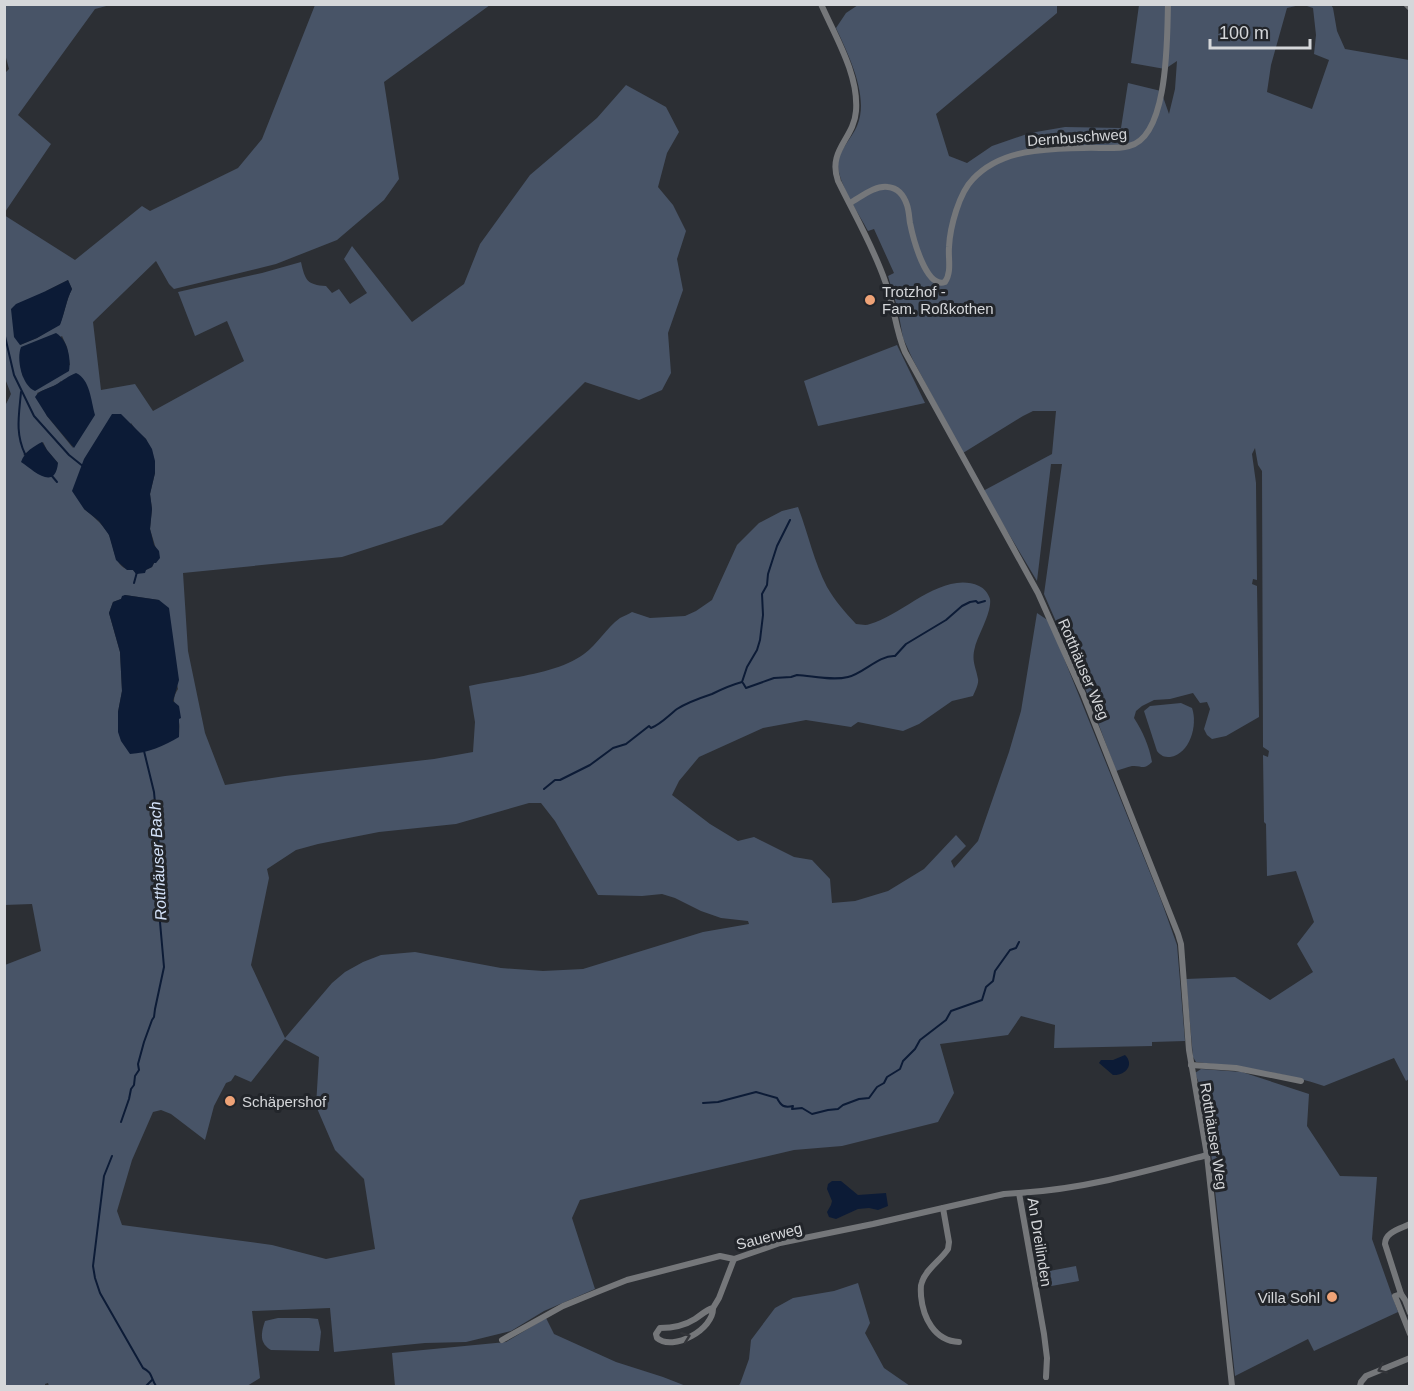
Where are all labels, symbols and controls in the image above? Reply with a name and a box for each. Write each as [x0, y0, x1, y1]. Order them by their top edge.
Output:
scale bar [1210, 12, 1310, 50]
text: 100 m [1219, 23, 1269, 43]
street label: Dernbuschweg [1026, 125, 1128, 149]
place label: Trotzhof - Fam. Roßkothen [882, 283, 994, 317]
marker: Trotzhof - Fam. Roßkothen [863, 293, 877, 307]
street label: Rotthäuser Weg [1055, 616, 1113, 722]
water label: Rotthäuser Bach [146, 801, 170, 921]
street label: Rotthäuser Weg [1197, 1081, 1231, 1191]
place label: Schäpershof [242, 1093, 327, 1110]
marker: Schäpershof [223, 1094, 237, 1108]
street label: An Dreilinden [1025, 1196, 1055, 1288]
street label: Sauerweg [734, 1219, 804, 1253]
place label: Villa Sohl [1258, 1289, 1320, 1306]
marker: Villa Sohl [1325, 1290, 1339, 1304]
one-way arrow [681, 1332, 691, 1345]
one-way arrow [1377, 1362, 1388, 1374]

